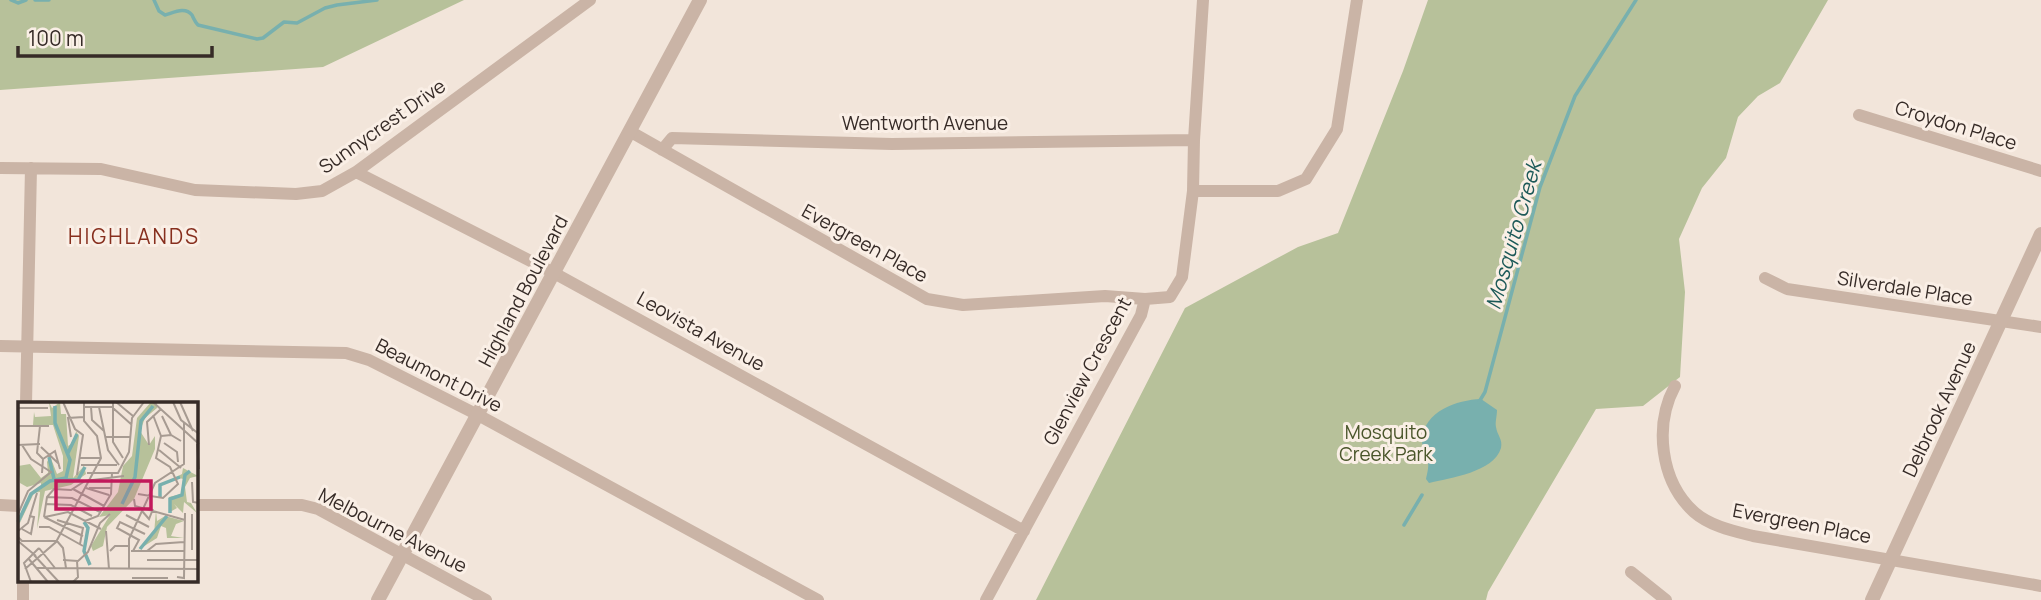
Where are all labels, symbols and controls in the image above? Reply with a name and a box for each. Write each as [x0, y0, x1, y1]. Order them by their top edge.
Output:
scale bar [18, 14, 212, 58]
text: 100 m [28, 24, 84, 52]
street label: Sunnycrest Drive [314, 73, 450, 179]
street label: Croydon Place [1892, 94, 2020, 156]
street label: Wentworth Avenue [842, 110, 1008, 136]
water label: Mosquito Creek [1478, 155, 1548, 312]
street label: Evergreen Place [797, 198, 933, 288]
street label: Highland Boulevard [472, 211, 574, 371]
district label: HIGHLANDS [68, 222, 200, 250]
street label: Silverdale Place [1836, 264, 1974, 312]
street label: Leovista Avenue [632, 285, 770, 377]
street label: Glenview Crescent [1037, 292, 1137, 450]
street label: Beaumont Drive [371, 332, 507, 418]
street label: Delbrook Avenue [1896, 337, 1982, 481]
inset map [18, 402, 198, 582]
park label: Mosquito Creek Park [1339, 419, 1433, 467]
street label: Melbourne Avenue [314, 481, 472, 579]
street label: Evergreen Place [1731, 497, 1873, 549]

